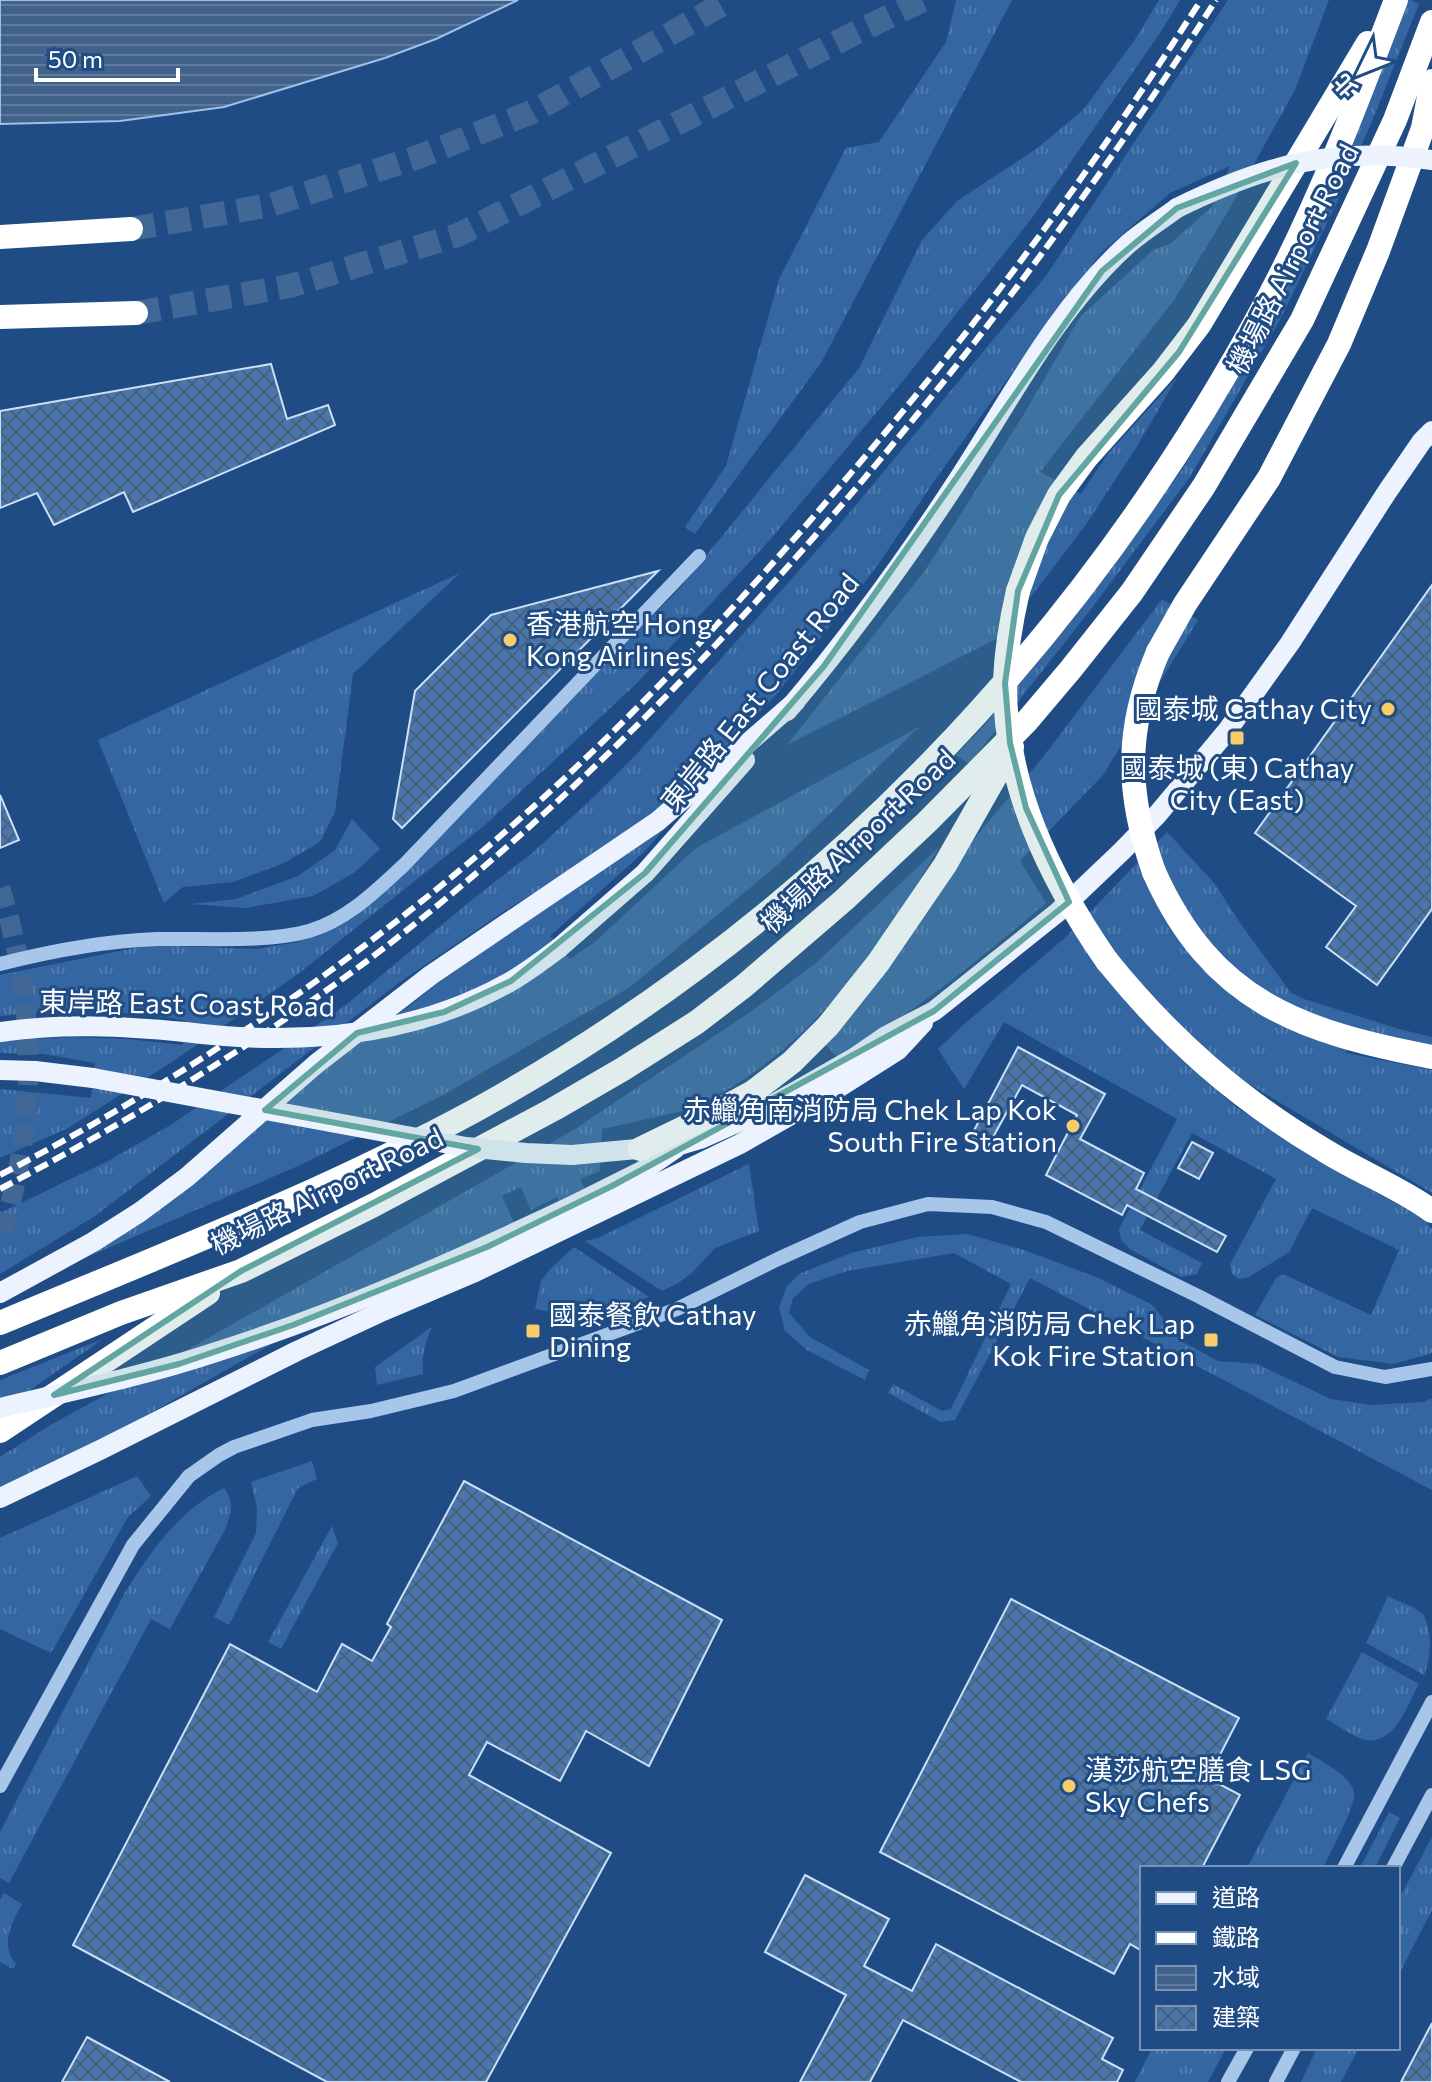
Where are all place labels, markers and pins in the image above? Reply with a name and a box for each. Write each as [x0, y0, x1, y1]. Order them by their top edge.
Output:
place label: 香港航空 Hong Kong Airlines [526, 606, 712, 672]
marker: 香港航空 Hong Kong Airlines [501, 631, 519, 649]
place label: 國泰城 Cathay City [1135, 691, 1372, 725]
marker: 國泰城 Cathay City [1379, 700, 1397, 718]
marker: 國泰城 (東) Cathay City (East) [1228, 729, 1246, 747]
place label: 國泰城 (東) Cathay City (East) [1120, 750, 1354, 816]
place label: 赤鱲角南消防局 Chek Lap Kok South Fire Station [683, 1092, 1057, 1158]
marker: 赤鱲角南消防局 Chek Lap Kok South Fire Station [1064, 1117, 1082, 1135]
place label: 國泰餐飲 Cathay Dining [549, 1297, 757, 1363]
place label: 赤鱲角消防局 Chek Lap Kok Fire Station [904, 1306, 1195, 1372]
marker: 國泰餐飲 Cathay Dining [524, 1322, 542, 1340]
marker: 赤鱲角消防局 Chek Lap Kok Fire Station [1202, 1331, 1220, 1349]
place label: 漢莎航空膳食 LSG Sky Chefs [1085, 1752, 1311, 1818]
marker: 漢莎航空膳食 LSG Sky Chefs [1060, 1777, 1078, 1795]

